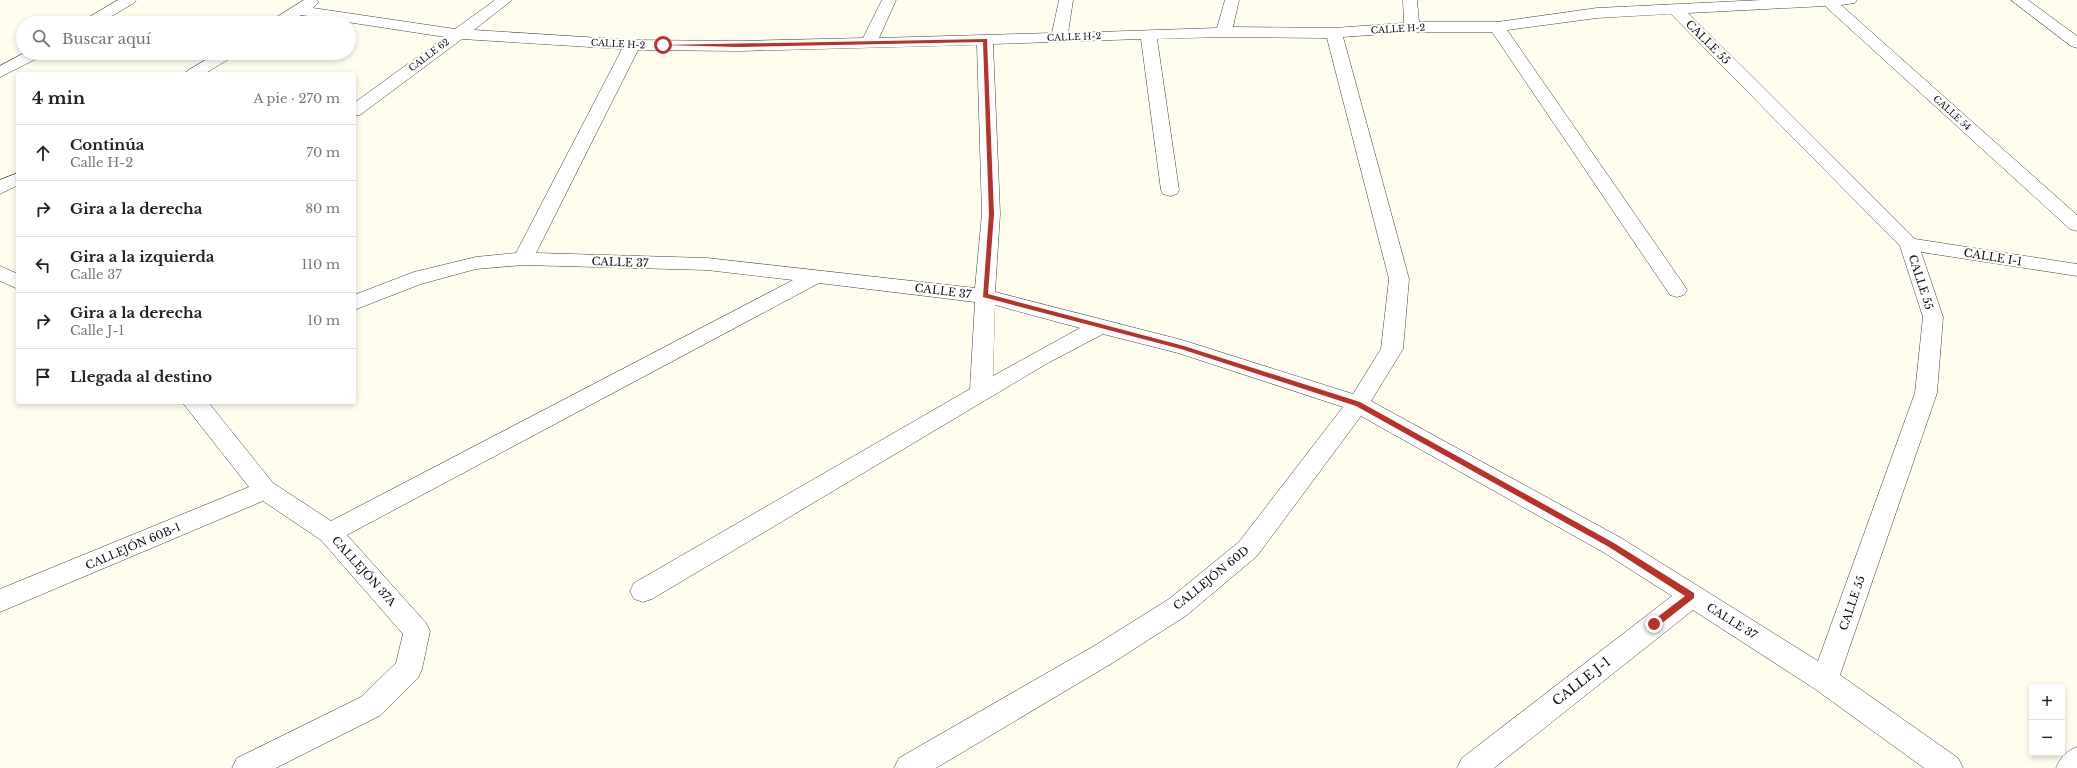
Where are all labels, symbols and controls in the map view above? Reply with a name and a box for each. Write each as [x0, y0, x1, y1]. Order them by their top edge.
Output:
search box [16, 16, 356, 60]
street label: CALLE 55 [1683, 17, 1733, 67]
street label: CALLE H-2 [1371, 22, 1425, 35]
icon: search [30, 27, 52, 49]
text: Buscar aquí [62, 29, 151, 48]
street label: CALLE H-2 [1047, 30, 1101, 43]
street label: CALLE 62 [406, 36, 451, 73]
route start [654, 36, 672, 54]
street label: CALLE H-2 [591, 37, 645, 50]
text: 4 min [32, 88, 85, 109]
text: A pie · 270 m [253, 90, 340, 107]
street label: CALLE 54 [1931, 93, 1973, 132]
text: Continúa [70, 135, 144, 154]
icon: ahead [32, 142, 54, 164]
text: 70 m [307, 144, 340, 161]
text: Calle H-2 [70, 154, 133, 171]
icon: right [32, 198, 54, 220]
text: Gira a la derecha [70, 199, 202, 218]
text: 80 m [305, 200, 340, 217]
street label: CALLE I-1 [1963, 245, 2023, 269]
text: Gira a la izquierda [70, 247, 214, 266]
street label: CALLE 55 [1906, 253, 1936, 311]
icon: left [32, 254, 54, 276]
street label: CALLE 37 [591, 254, 649, 270]
text: 110 m [301, 256, 340, 273]
text: Calle 37 [70, 266, 122, 283]
street label: CALLE 37 [914, 281, 972, 301]
text: Gira a la derecha [70, 303, 202, 322]
icon: right [32, 310, 54, 332]
text: 10 m [307, 312, 340, 329]
text: Calle J-1 [70, 322, 124, 339]
icon: arrive [32, 366, 54, 388]
text: Llegada al destino [70, 367, 212, 386]
street label: CALLEJÓN 60B-1 [83, 520, 183, 572]
street label: CALLEJÓN 37A [329, 533, 399, 609]
street label: CALLEJÓN 60D [1170, 543, 1252, 613]
street label: CALLE 55 [1836, 574, 1868, 632]
street label: CALLE 37 [1704, 600, 1760, 642]
route end [1645, 615, 1663, 633]
street label: CALLE J-1 [1549, 653, 1614, 709]
map controls [2029, 684, 2065, 756]
button: + [2029, 684, 2065, 720]
button: − [2029, 720, 2065, 756]

